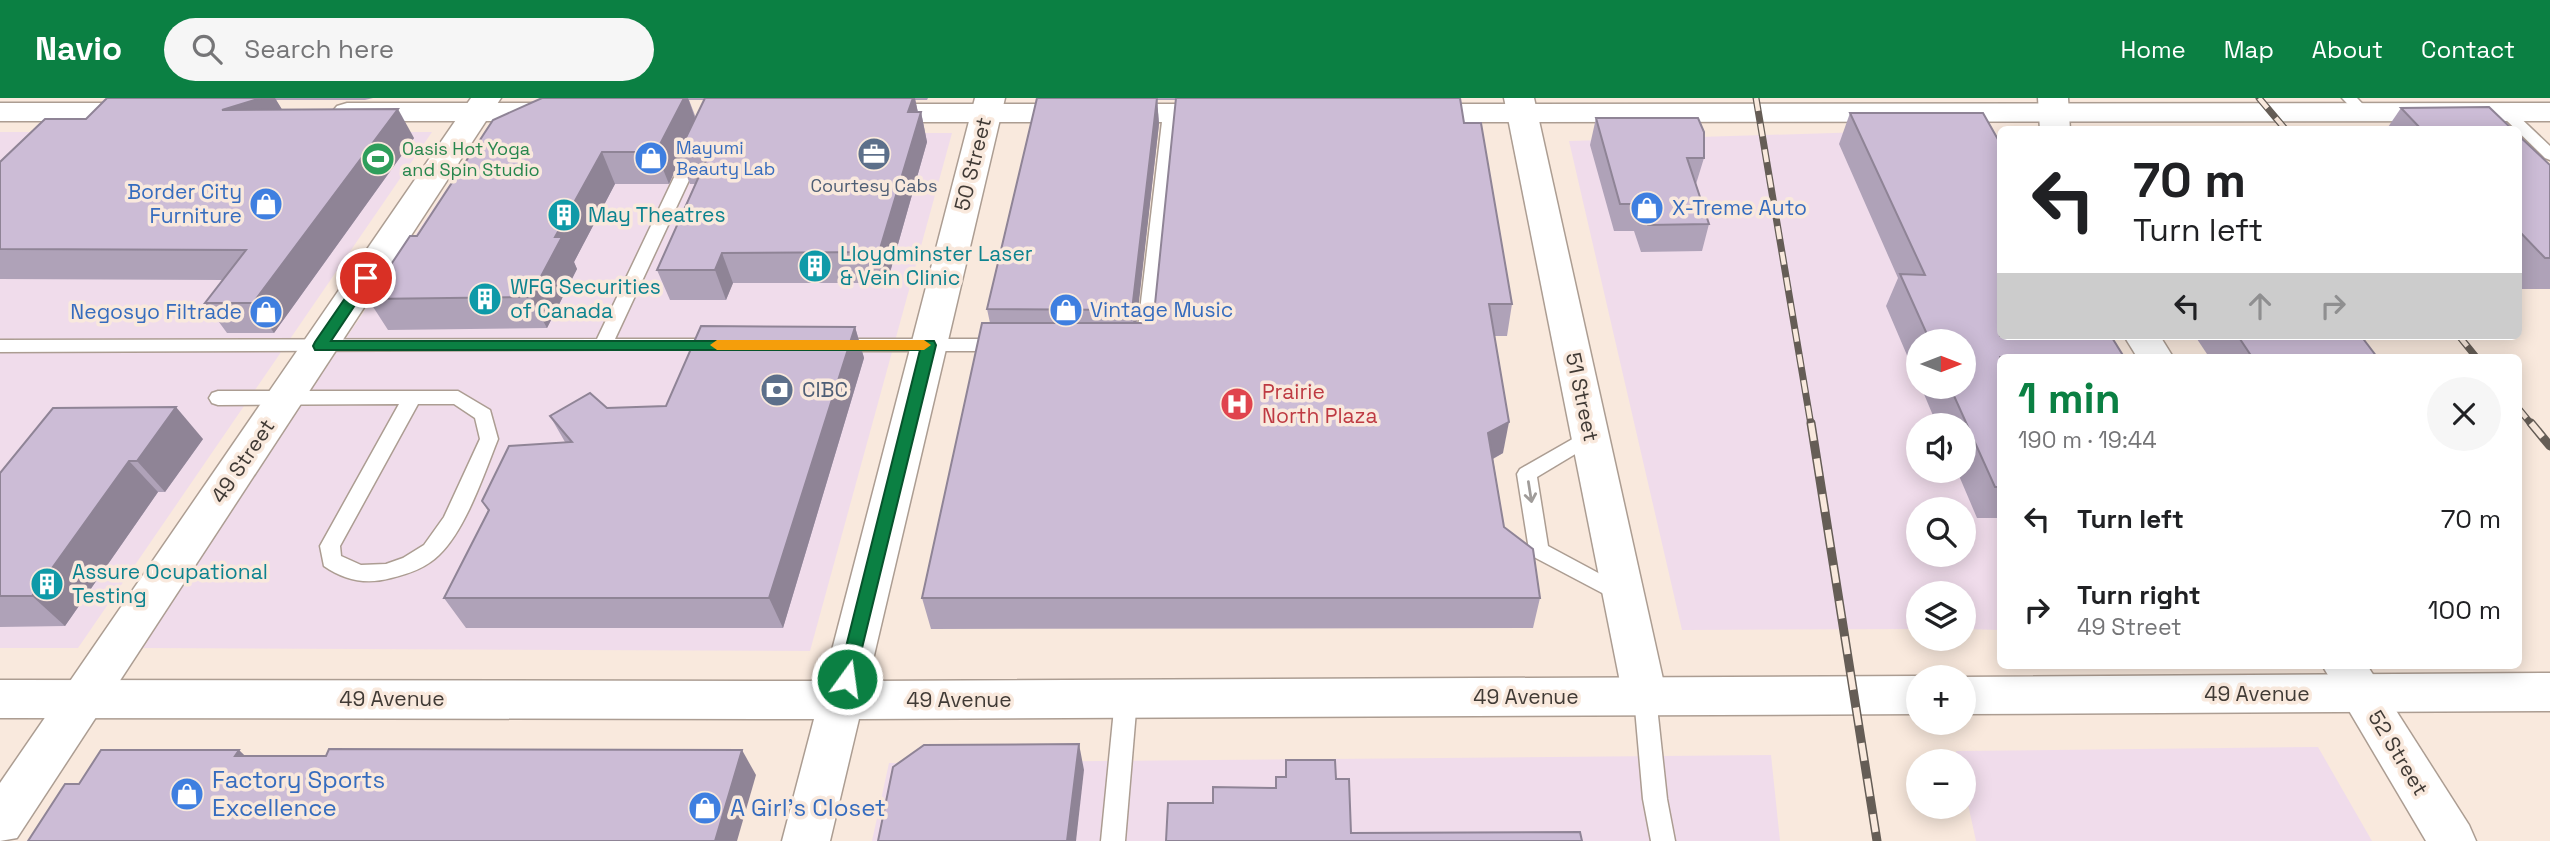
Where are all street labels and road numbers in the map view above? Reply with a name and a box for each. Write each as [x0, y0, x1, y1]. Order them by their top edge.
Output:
street label: 50 Street [948, 114, 997, 214]
street label: 51 Street [1560, 350, 1605, 444]
street label: 49 Street [205, 414, 280, 508]
street label: 49 Avenue [2204, 680, 2310, 707]
street label: 49 Avenue [1473, 683, 1579, 710]
street label: 49 Avenue [339, 685, 445, 712]
street label: 49 Avenue [906, 686, 1012, 713]
street label: 52 Street [2362, 705, 2434, 800]

